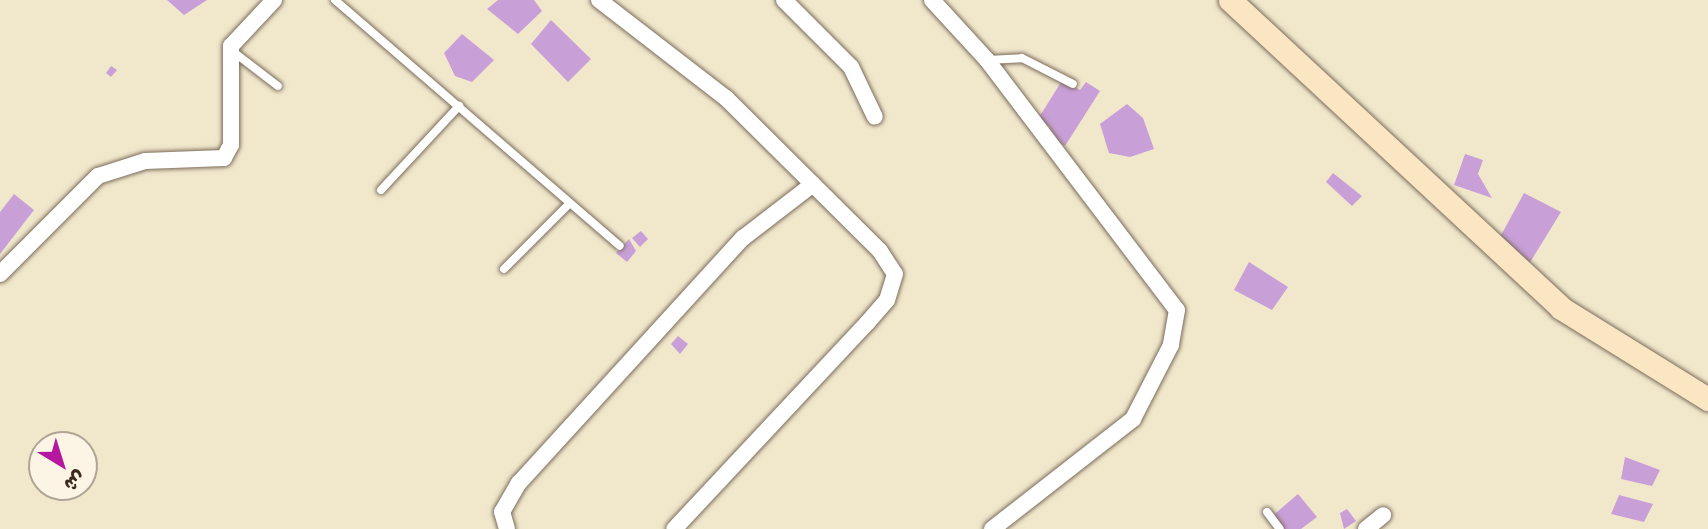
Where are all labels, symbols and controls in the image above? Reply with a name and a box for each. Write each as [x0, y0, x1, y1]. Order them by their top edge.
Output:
north arrow [28, 431, 98, 501]
text: ش [59, 465, 90, 497]

